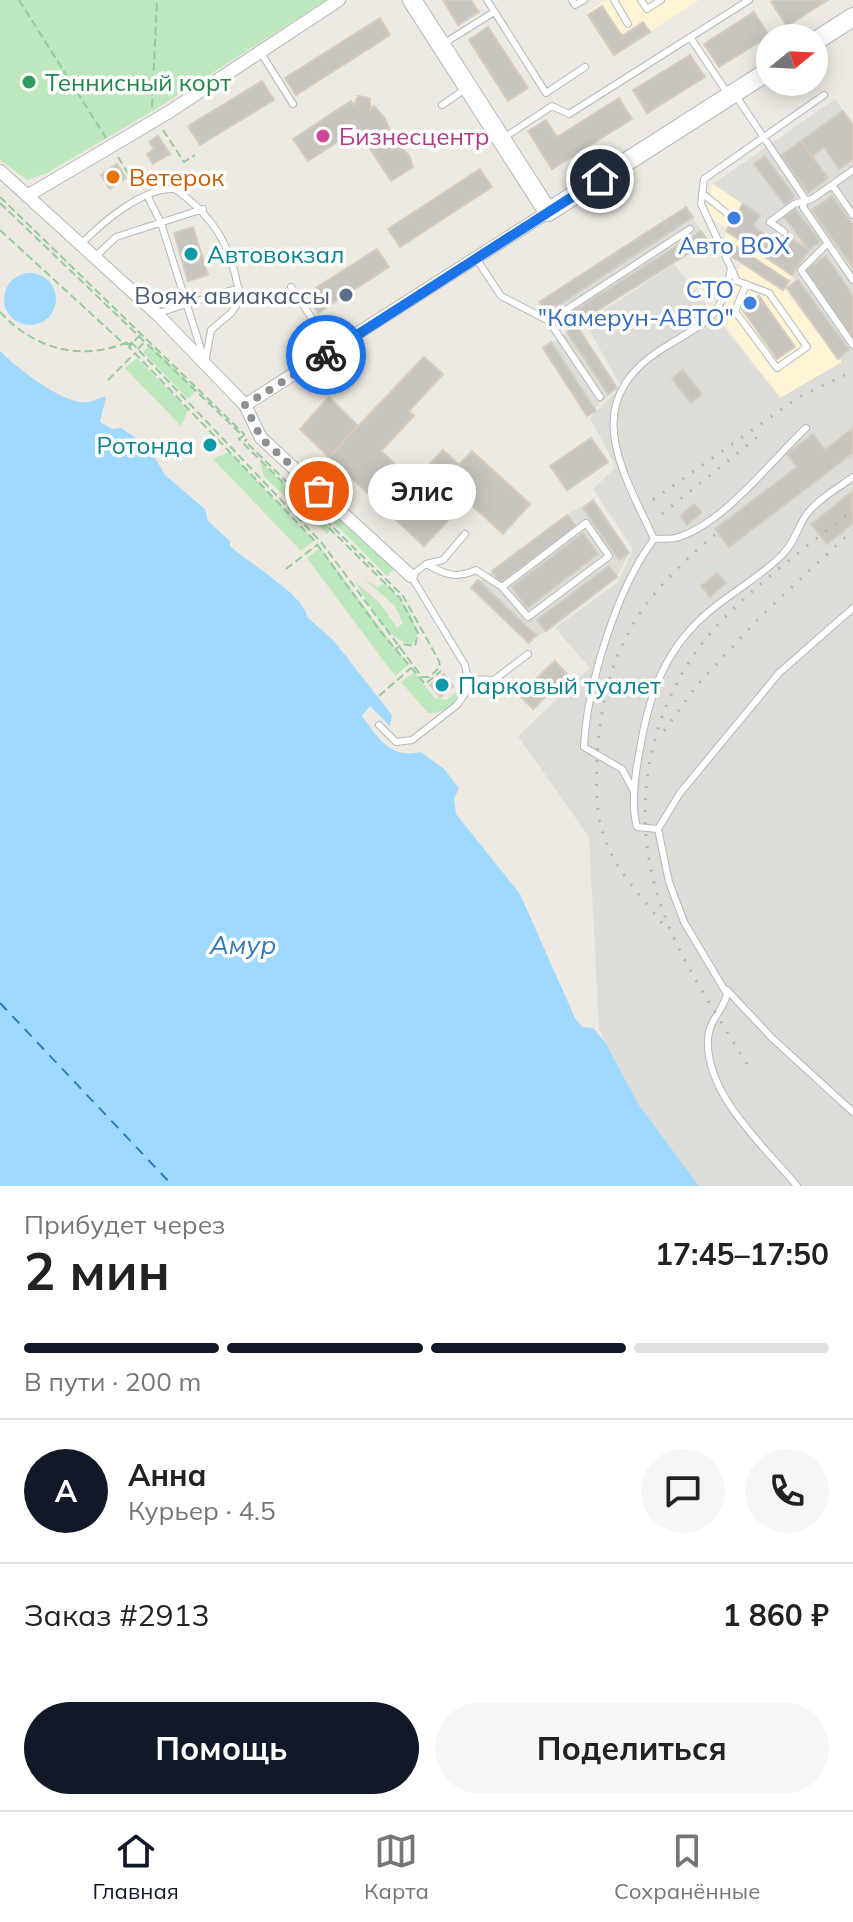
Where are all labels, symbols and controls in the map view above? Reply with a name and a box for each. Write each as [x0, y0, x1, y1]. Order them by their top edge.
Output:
north arrow [756, 24, 828, 96]
map controls [756, 24, 828, 96]
place label: Теннисный корт [45, 67, 231, 97]
marker: Теннисный корт [20, 73, 38, 91]
place label: Бизнесцентр [339, 121, 489, 151]
marker: Бизнесцентр [314, 127, 332, 145]
pin [566, 145, 634, 213]
icon: home [578, 157, 622, 201]
place label: Ветерок [129, 162, 224, 192]
marker: Ветерок [104, 168, 122, 186]
marker: Авто BOX [725, 209, 743, 227]
place label: Авто BOX [678, 230, 790, 260]
place label: Автовокзал [207, 239, 344, 269]
marker: Автовокзал [182, 245, 200, 263]
place label: СТО "Камерун-АВТО" [538, 274, 734, 332]
place label: Вояж авиакассы [134, 280, 330, 310]
marker: Вояж авиакассы [337, 286, 355, 304]
marker: СТО "Камерун-АВТО" [741, 294, 759, 312]
courier [286, 315, 366, 395]
icon: bike [304, 333, 348, 377]
place label: Ротонда [96, 430, 194, 460]
marker: Ротонда [201, 436, 219, 454]
pin [285, 457, 353, 525]
callout: Элис [367, 463, 475, 519]
icon: bag [297, 469, 341, 513]
text: Элис [390, 475, 454, 508]
place label: Парковый туалет [458, 670, 661, 700]
marker: Парковый туалет [433, 676, 451, 694]
water label: Амур [209, 928, 276, 961]
text: Прибудет через [24, 1208, 225, 1241]
text: 17:45–17:50 [655, 1235, 829, 1273]
text: 2 мин [24, 1238, 170, 1303]
text: В пути · 200 m [24, 1365, 201, 1398]
button: chat [641, 1449, 725, 1533]
button: phone [745, 1449, 829, 1533]
text: Анна [128, 1456, 207, 1494]
text: А [55, 1472, 77, 1510]
text: Курьер · 4.5 [128, 1494, 276, 1527]
text: Заказ #2913 [24, 1596, 209, 1634]
text: 1 860 ₽ [723, 1596, 829, 1634]
button: Помощь [24, 1702, 419, 1794]
button: Поделиться [435, 1702, 829, 1794]
tab: Главная [93, 1829, 179, 1905]
tab: Карта [364, 1829, 429, 1905]
tab: Сохранённые [614, 1829, 760, 1905]

